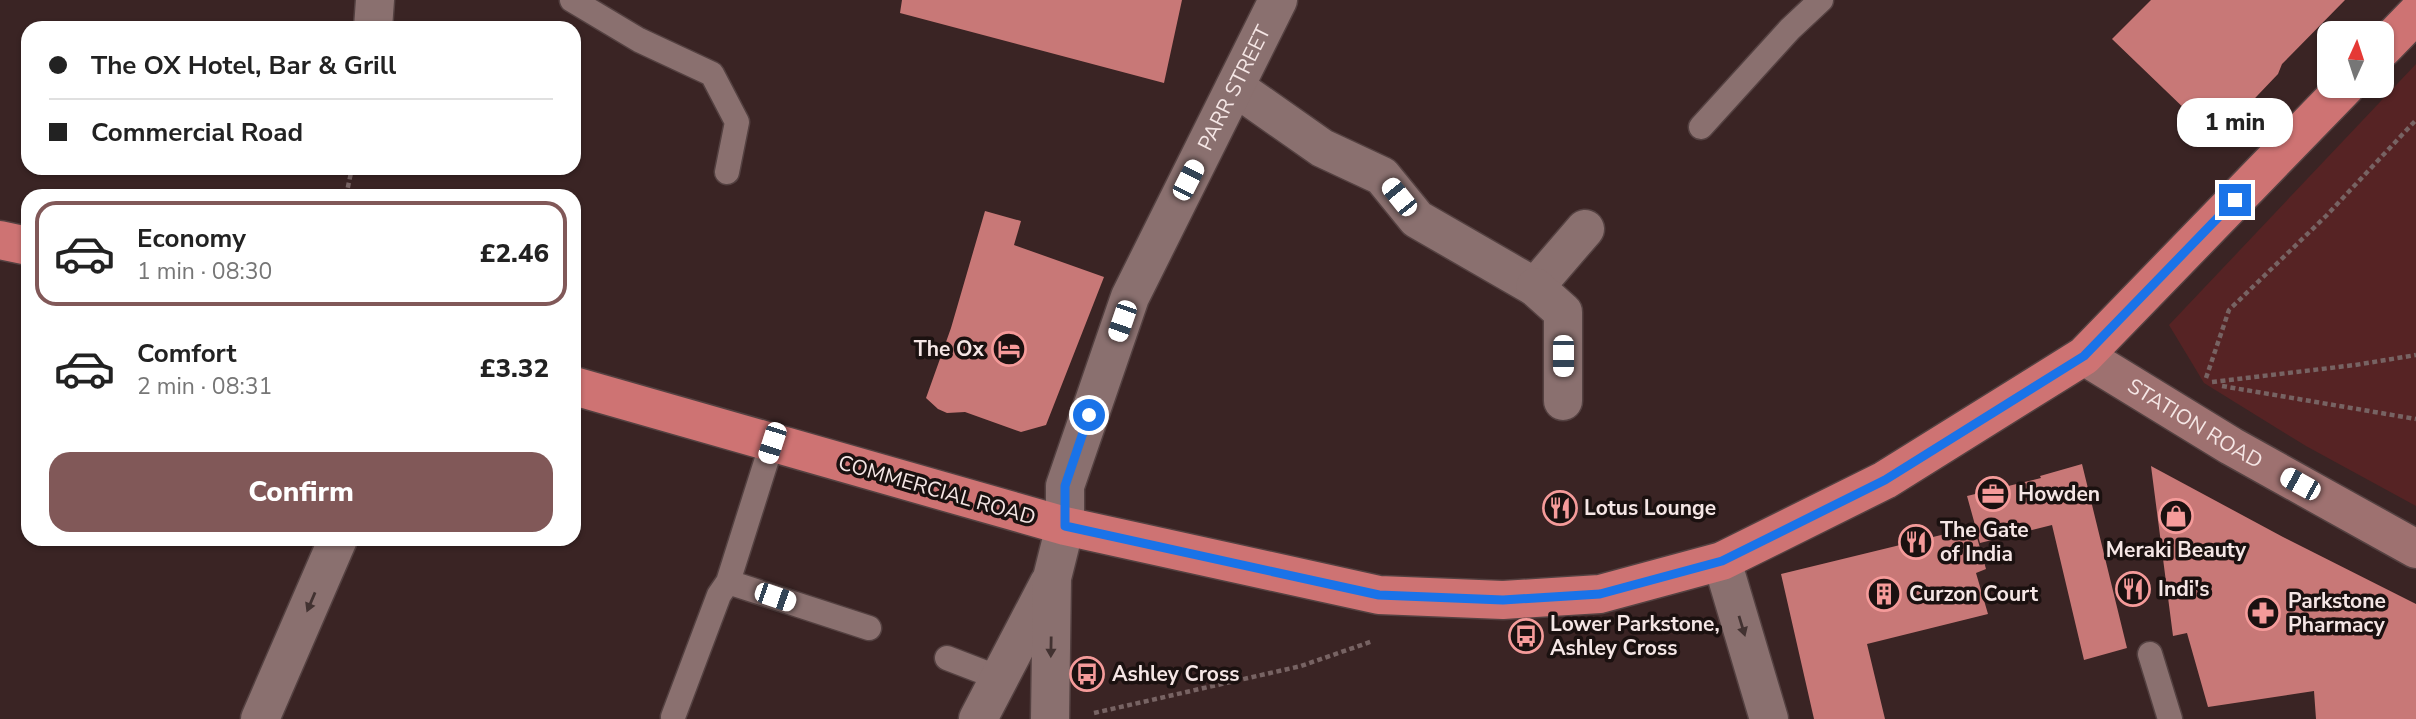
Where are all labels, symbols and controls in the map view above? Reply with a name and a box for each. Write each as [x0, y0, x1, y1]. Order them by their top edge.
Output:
street label: PARR STREET [1191, 20, 1277, 155]
north arrow [2317, 21, 2394, 98]
map controls [2317, 21, 2394, 98]
text: The OX Hotel, Bar & Grill [91, 48, 396, 83]
callout: 1 min [2177, 99, 2293, 148]
text: 1 min [2205, 107, 2265, 138]
text: Commercial Road [91, 115, 303, 150]
car [1170, 157, 1207, 203]
car [1378, 174, 1421, 220]
route end [2219, 184, 2251, 216]
text: Economy [137, 221, 246, 256]
icon: car [53, 222, 116, 285]
text: £2.46 [480, 236, 549, 271]
text: 1 min · 08:30 [137, 256, 272, 287]
car [1106, 298, 1139, 344]
hotel icon: The Ox [990, 330, 1028, 368]
place label: The Ox [914, 335, 985, 363]
car [1553, 335, 1574, 377]
text: Comfort [137, 336, 237, 371]
icon: car [53, 337, 116, 400]
text: £3.32 [480, 351, 549, 386]
text: 2 min · 08:31 [137, 371, 272, 402]
street label: STATION ROAD [2122, 372, 2268, 475]
route start [1073, 399, 1105, 431]
car [756, 420, 789, 466]
street label: COMMERCIAL ROAD [835, 448, 1039, 532]
button: Confirm [49, 452, 553, 532]
car [2277, 465, 2324, 503]
office icon: Howden [1974, 475, 2012, 513]
place label: Howden [2018, 480, 2100, 508]
restaurant icon: Lotus Lounge [1541, 489, 1579, 527]
place label: Lotus Lounge [1584, 494, 1716, 522]
shop icon: Meraki Beauty [2157, 497, 2195, 535]
place label: The Gate of India [1940, 516, 2029, 568]
restaurant icon: The Gate of India [1897, 523, 1935, 561]
place label: Meraki Beauty [2106, 536, 2247, 564]
restaurant icon: Indi's [2114, 570, 2152, 608]
building icon: Curzon Court [1865, 575, 1903, 613]
place label: Indi's [2158, 575, 2209, 603]
car [752, 580, 799, 614]
place label: Curzon Court [1909, 580, 2039, 608]
place label: Parkstone Pharmacy [2288, 587, 2386, 639]
one-way arrow [305, 591, 316, 612]
pharmacy icon: Parkstone Pharmacy [2244, 594, 2282, 632]
place label: Lower Parkstone, Ashley Cross [1550, 610, 1720, 662]
one-way arrow [1737, 616, 1747, 637]
bus stop icon: Lower Parkstone, Ashley Cross [1507, 617, 1545, 655]
one-way arrow [1045, 636, 1057, 658]
bus stop icon: Ashley Cross [1068, 655, 1106, 693]
place label: Ashley Cross [1112, 660, 1239, 688]

